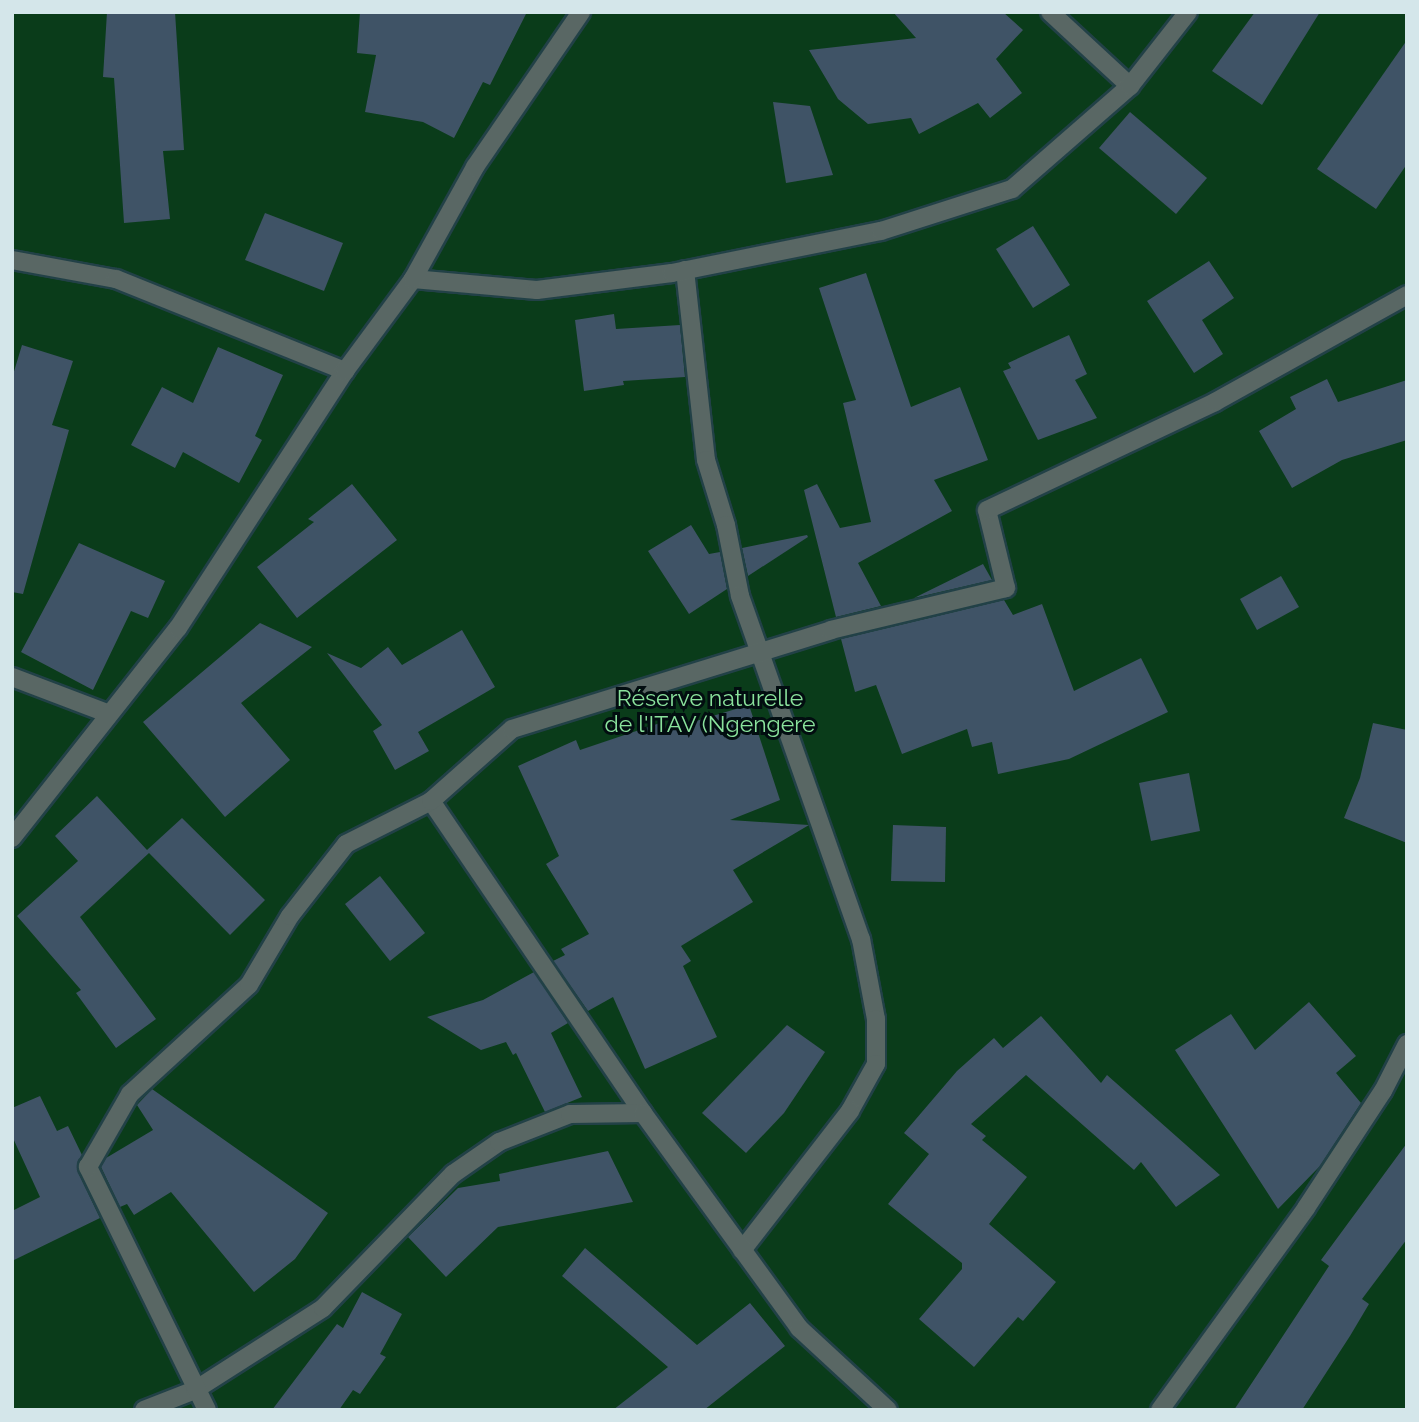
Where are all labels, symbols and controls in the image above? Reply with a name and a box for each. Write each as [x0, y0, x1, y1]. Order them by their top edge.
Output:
park label: Réserve naturelle de l'ITAV (Ngengere [604, 684, 816, 738]

